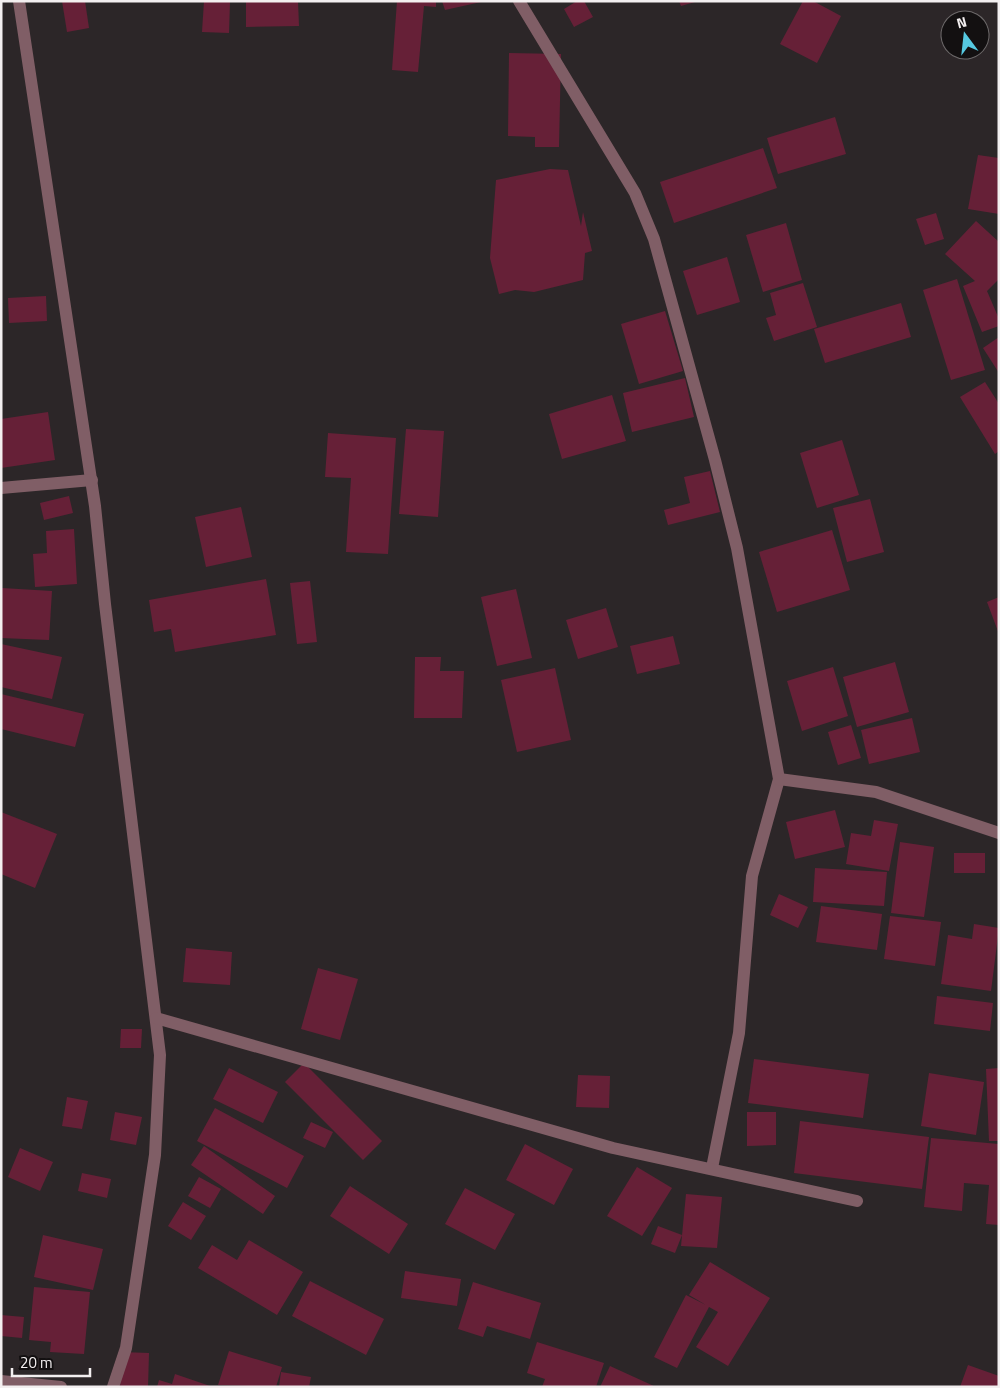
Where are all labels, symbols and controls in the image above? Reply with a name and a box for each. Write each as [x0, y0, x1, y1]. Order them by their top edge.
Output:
north arrow [940, 10, 990, 60]
text: N [954, 11, 969, 33]
scale bar [12, 1346, 90, 1378]
text: 20 m [20, 1351, 53, 1374]

